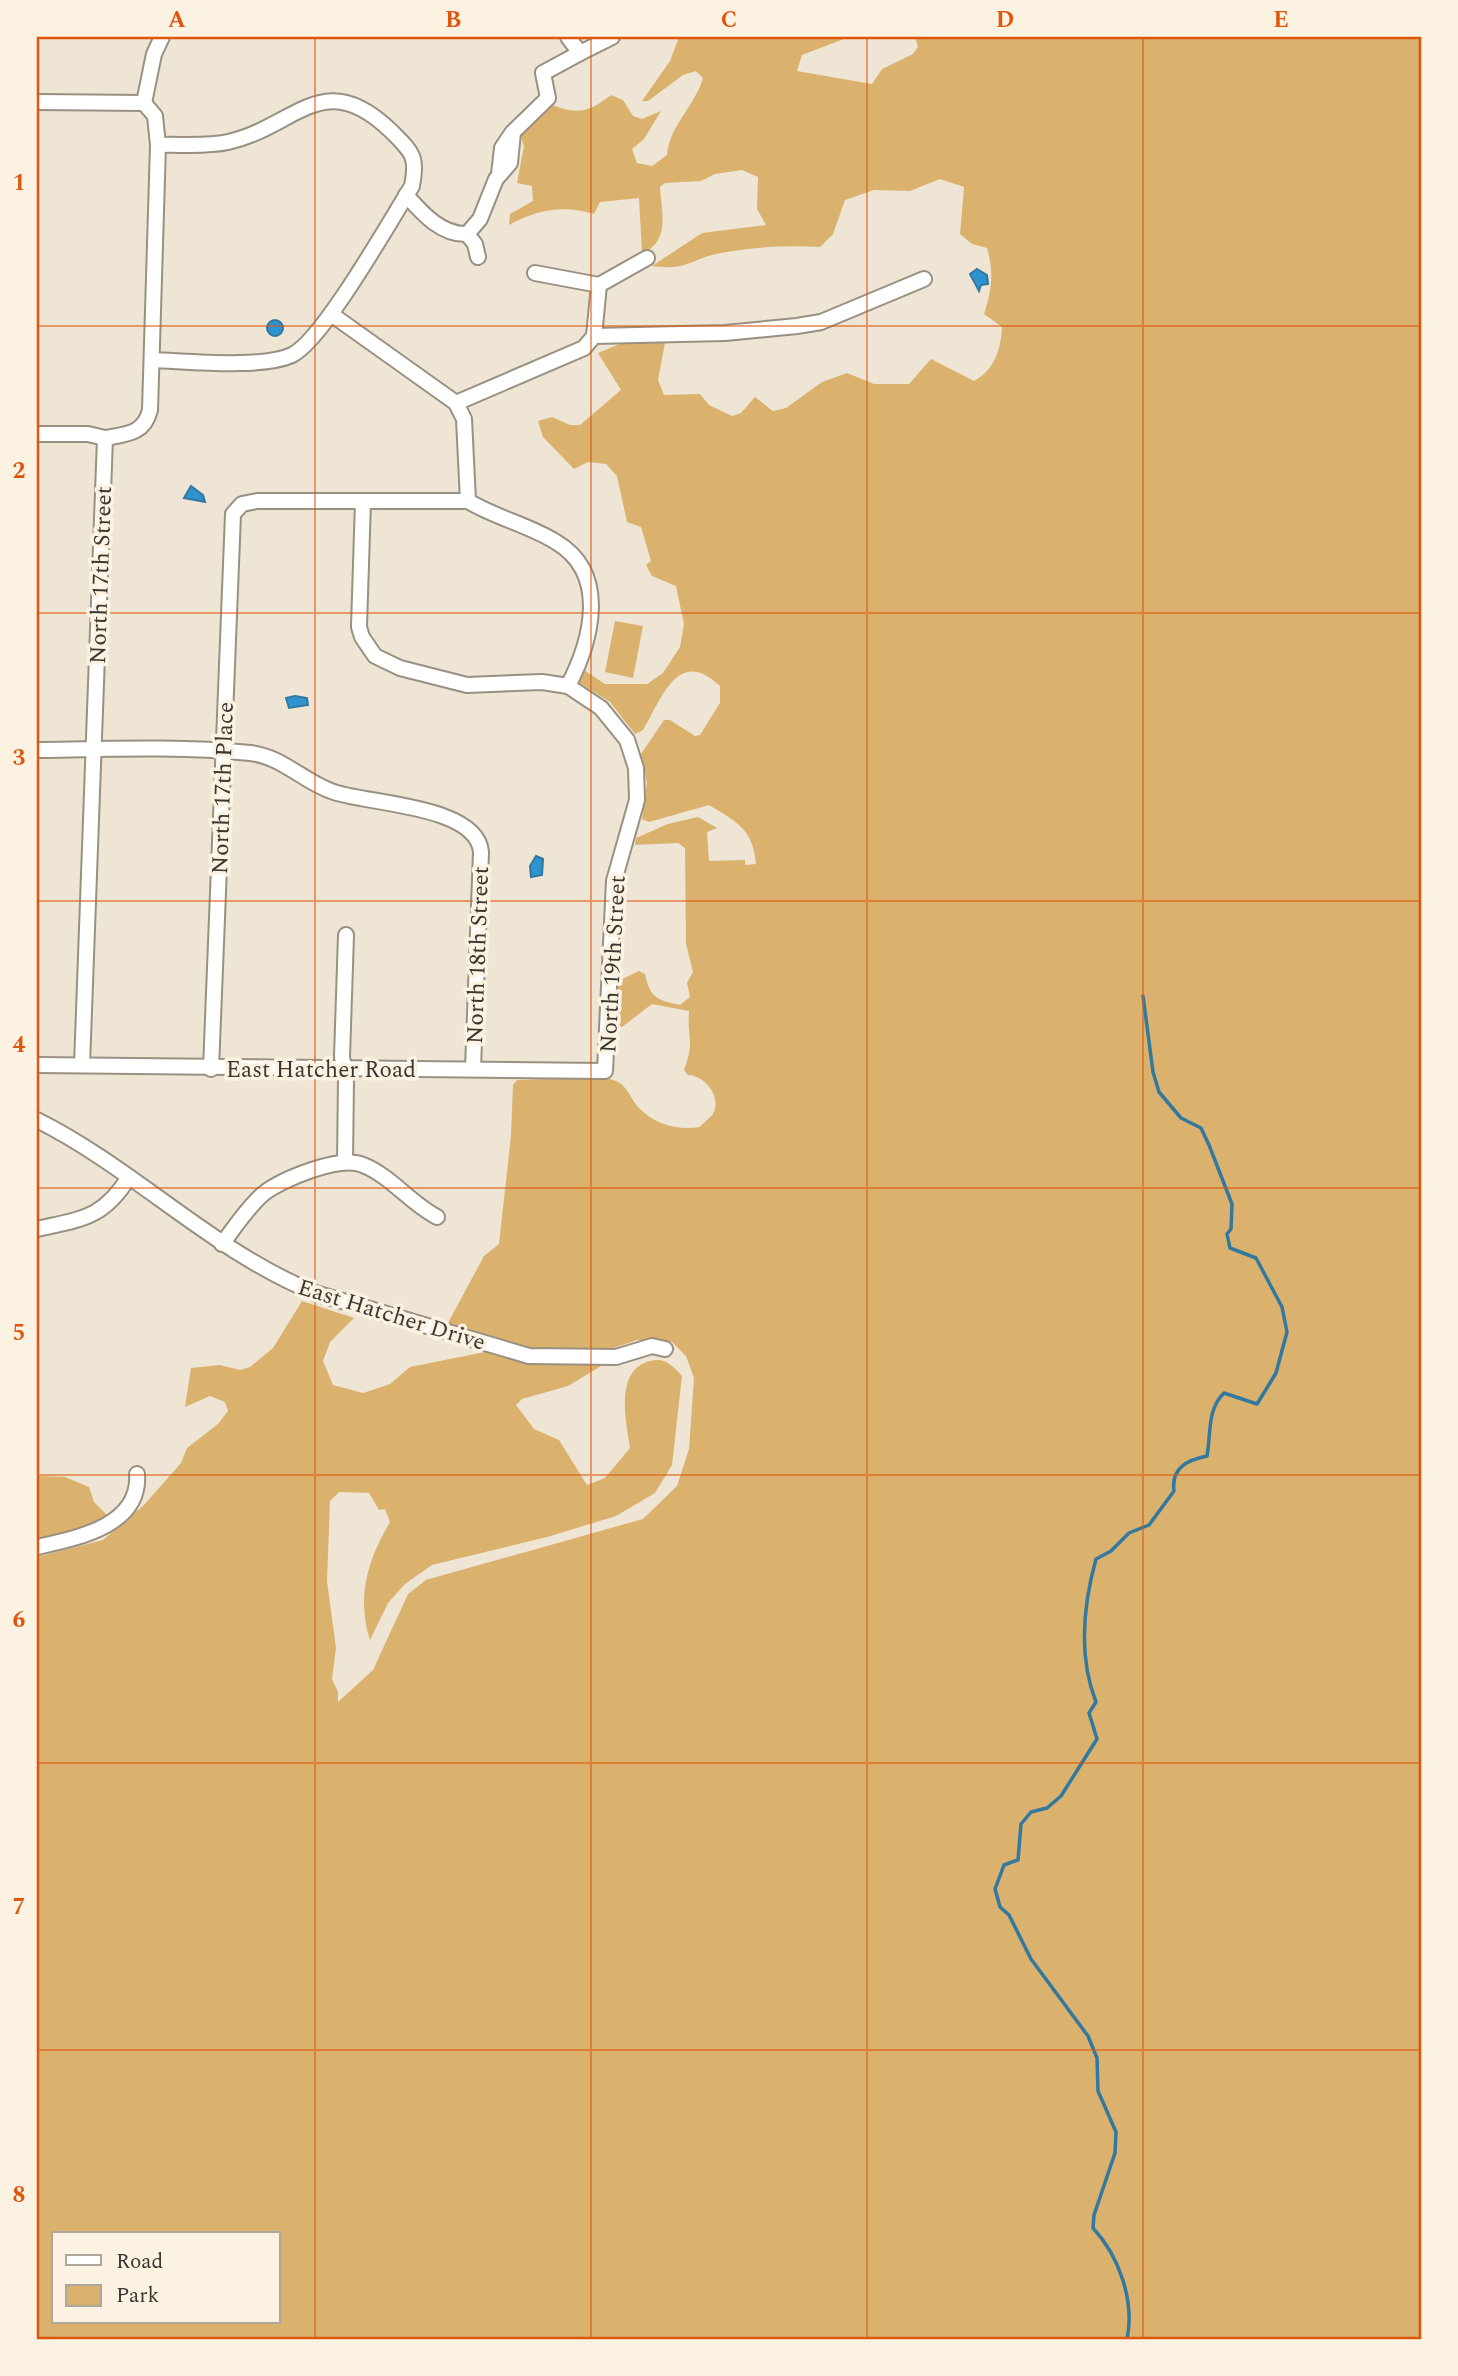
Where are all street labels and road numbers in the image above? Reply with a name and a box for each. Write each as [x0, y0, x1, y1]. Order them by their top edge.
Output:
street label: North 17th Street [81, 486, 122, 665]
street label: North 17th Place [203, 701, 244, 875]
street label: North 18th Street [458, 866, 499, 1045]
street label: North 19th Street [591, 874, 636, 1054]
street label: East Hatcher Road [226, 1053, 416, 1088]
street label: East Hatcher Drive [293, 1270, 490, 1361]

